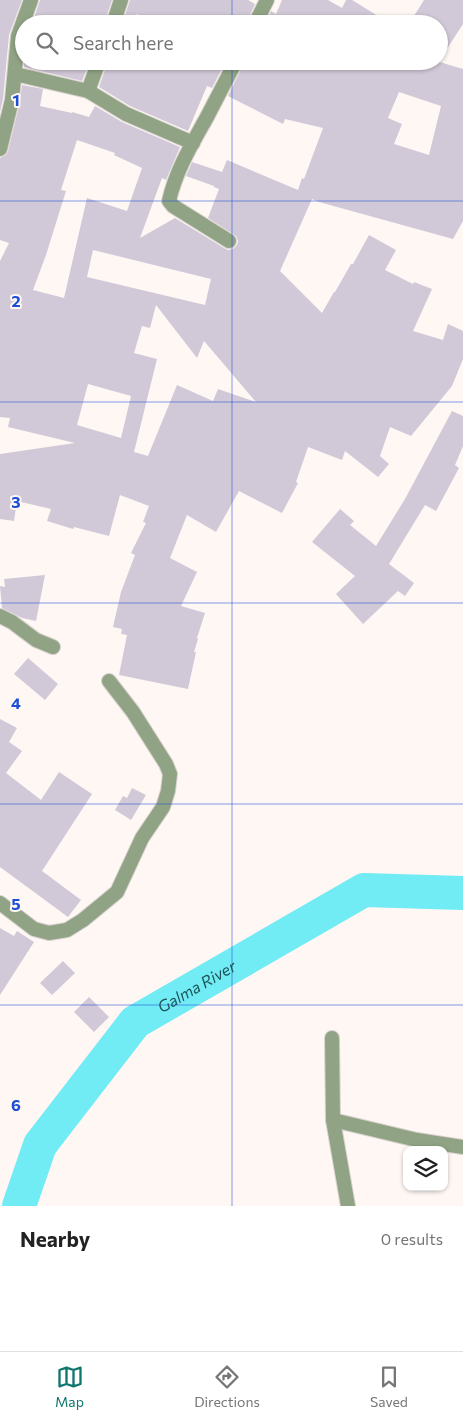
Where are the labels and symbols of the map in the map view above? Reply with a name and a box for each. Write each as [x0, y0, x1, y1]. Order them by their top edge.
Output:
text: 1 [12, 90, 20, 109]
text: 2 [11, 291, 21, 310]
text: 3 [11, 492, 21, 511]
text: 4 [11, 693, 21, 712]
text: 5 [11, 894, 21, 913]
water label: Galma River [154, 956, 239, 1016]
text: 6 [11, 1095, 21, 1114]

